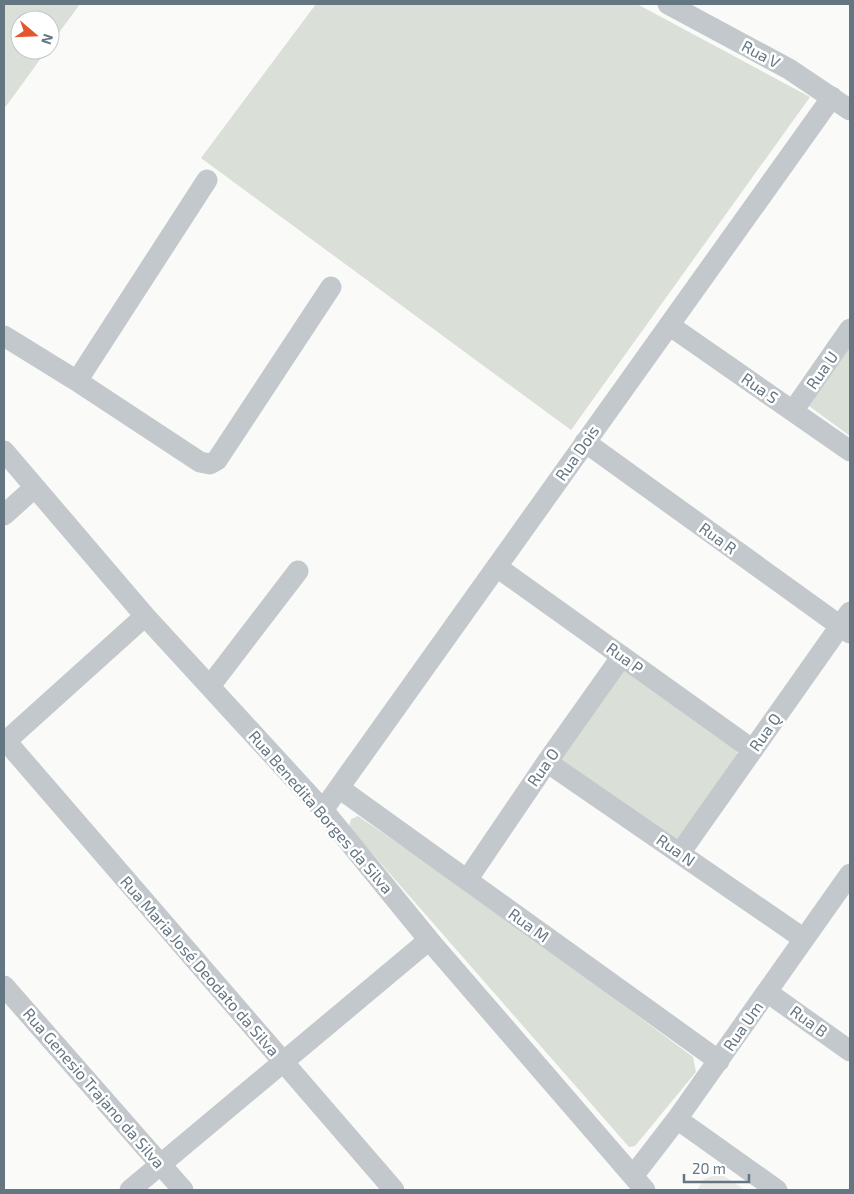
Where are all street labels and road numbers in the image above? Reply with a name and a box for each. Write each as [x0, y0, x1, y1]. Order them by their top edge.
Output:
street label: Rua V [739, 36, 784, 72]
street label: Rua U [802, 347, 841, 392]
street label: Rua S [738, 368, 782, 407]
street label: Rua Dois [551, 421, 602, 484]
street label: Rua R [696, 518, 741, 557]
street label: Rua P [603, 638, 647, 677]
street label: Rua Q [745, 709, 785, 755]
street label: Rua Benedita Borges da Silva [245, 726, 397, 897]
street label: Rua O [523, 744, 562, 789]
street label: Rua N [653, 830, 699, 870]
street label: Rua Maria José Deodato da Silva [117, 872, 284, 1060]
street label: Rua M [505, 904, 553, 946]
street label: Rua Um [719, 997, 766, 1054]
street label: Rua B [787, 1001, 832, 1040]
street label: Rua Genesio Trajano da Silva [19, 1004, 169, 1172]

